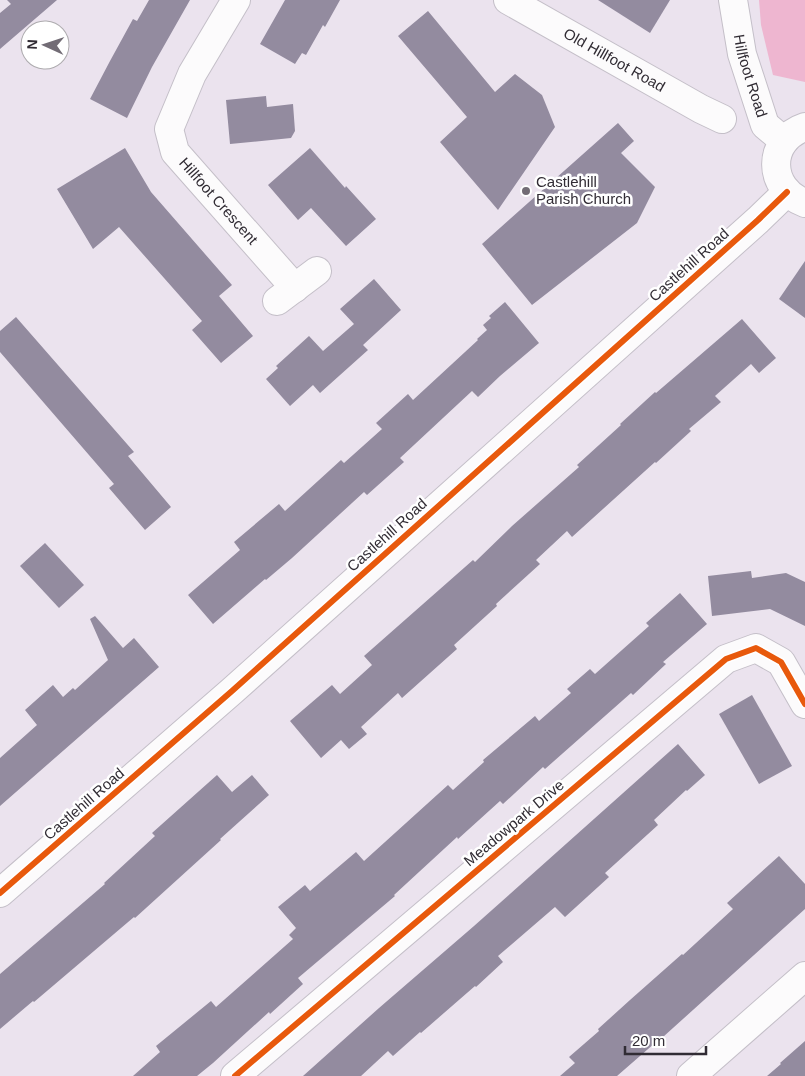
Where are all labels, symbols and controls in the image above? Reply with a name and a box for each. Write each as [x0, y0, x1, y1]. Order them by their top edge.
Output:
north arrow [20, 20, 70, 70]
street label: Old Hillfoot Road [561, 24, 668, 95]
street label: Hillfoot Road [731, 33, 771, 119]
text: N [24, 39, 40, 50]
street label: Hillfoot Crescent [176, 154, 262, 248]
place label: Castlehill Parish Church [536, 173, 631, 207]
marker: Castlehill Parish Church [520, 185, 532, 197]
street label: Castlehill Road [645, 225, 732, 305]
street label: Castlehill Road [343, 495, 430, 575]
street label: Castlehill Road [40, 764, 127, 843]
street label: Meadowpark Drive [460, 776, 567, 869]
scale bar [625, 1024, 706, 1056]
text: 20 m [632, 1032, 665, 1049]

